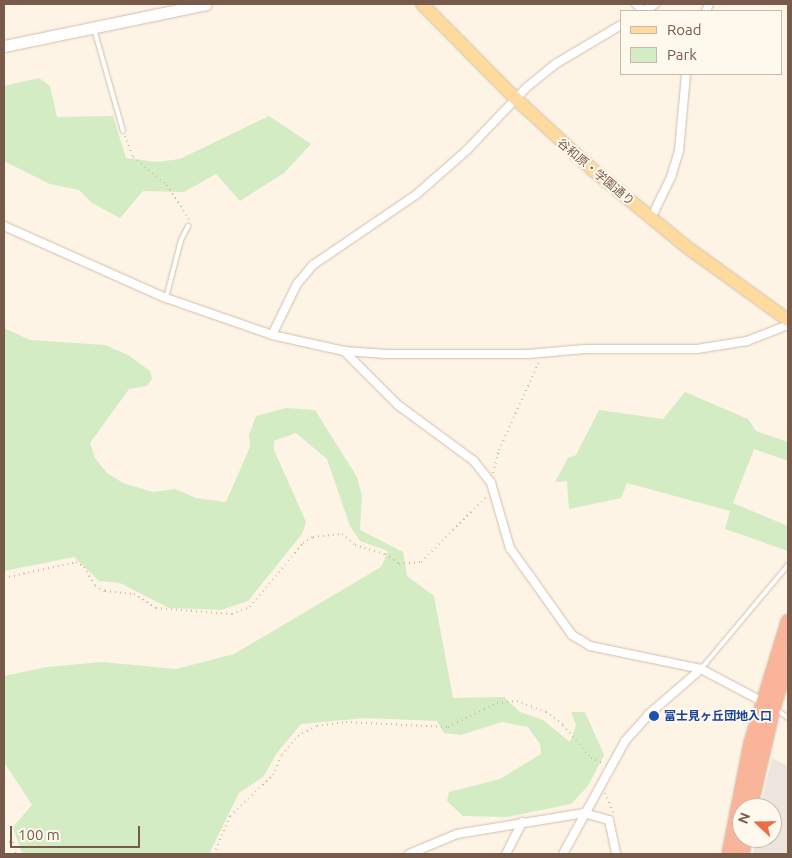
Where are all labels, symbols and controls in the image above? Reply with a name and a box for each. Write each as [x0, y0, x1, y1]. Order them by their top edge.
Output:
legend [620, 10, 782, 75]
text: Road [667, 21, 702, 38]
text: Park [667, 46, 697, 63]
street label: 谷和原・学園通り [555, 136, 637, 208]
place label: 富士見ヶ丘団地入口 [664, 709, 772, 723]
marker: 富士見ヶ丘団地入口 [648, 710, 660, 722]
north arrow [732, 798, 782, 848]
text: N [735, 810, 753, 826]
scale bar [12, 816, 142, 848]
text: 100 m [18, 826, 60, 843]

